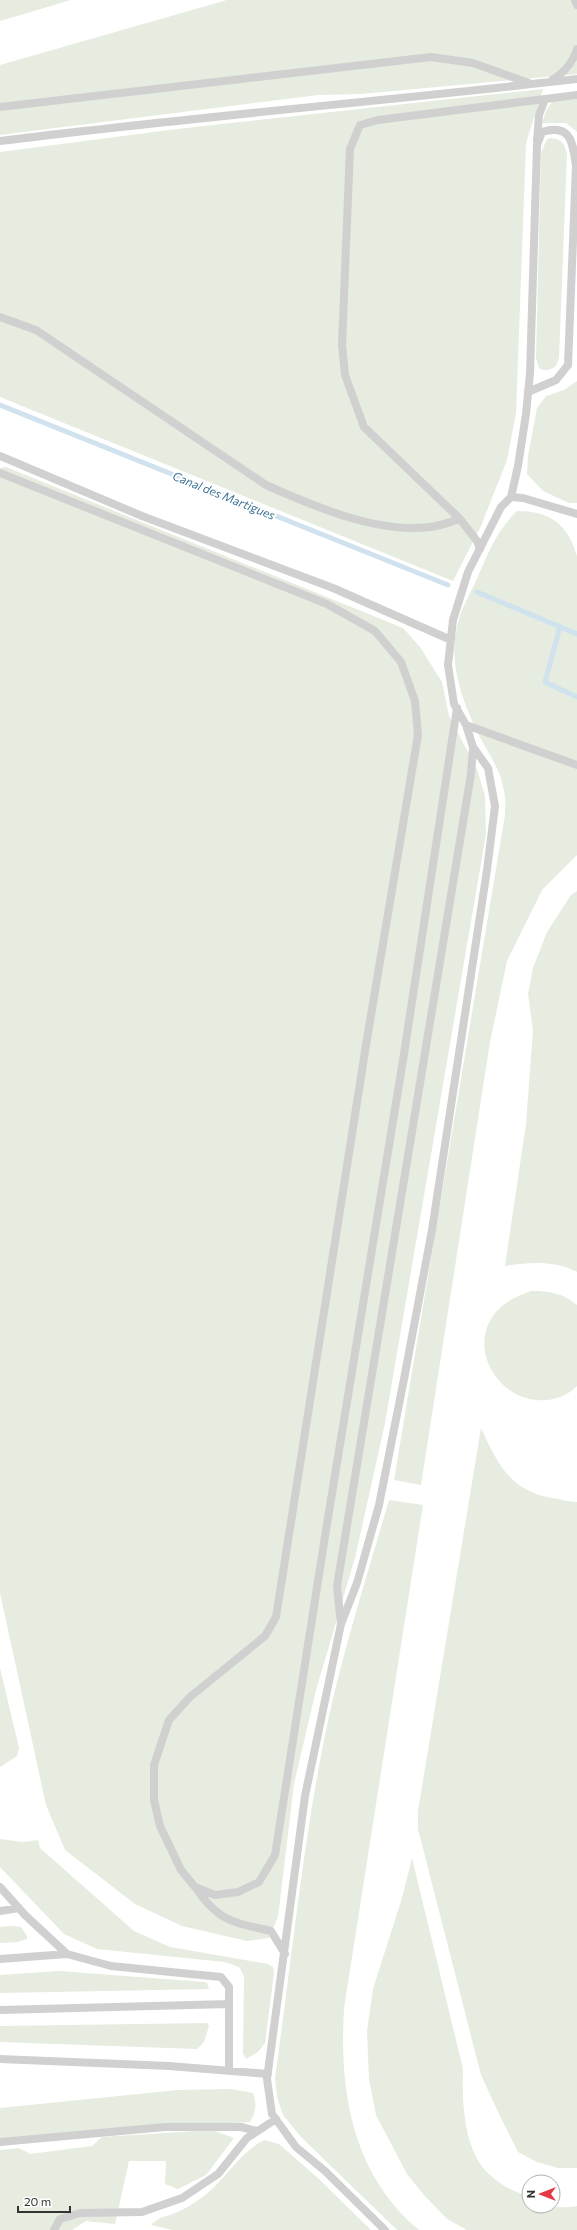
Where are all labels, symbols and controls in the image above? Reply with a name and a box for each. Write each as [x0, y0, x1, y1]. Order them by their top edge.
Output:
water label: Canal des Martigues [171, 468, 278, 522]
north arrow [521, 2174, 561, 2214]
scale bar [18, 2188, 70, 2214]
text: N [524, 2190, 537, 2198]
text: 20 m [24, 2194, 51, 2208]

